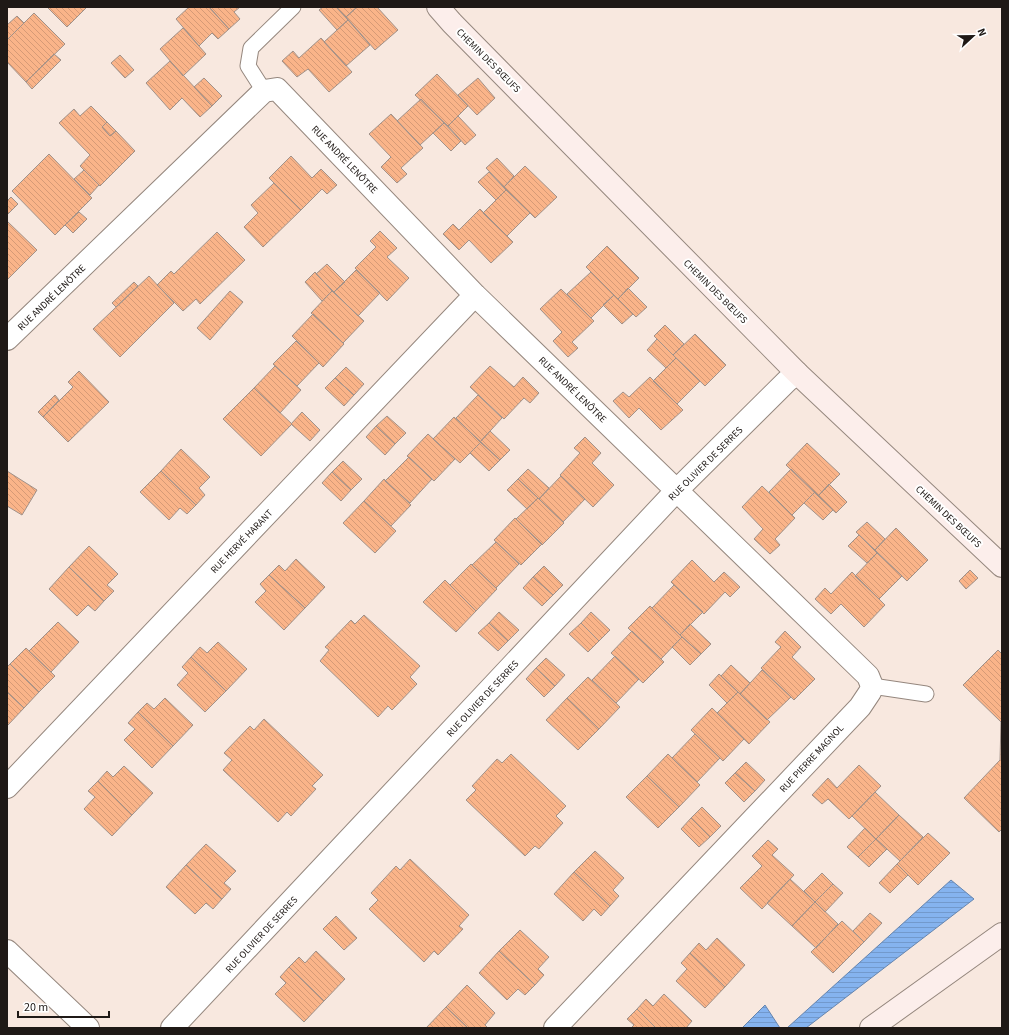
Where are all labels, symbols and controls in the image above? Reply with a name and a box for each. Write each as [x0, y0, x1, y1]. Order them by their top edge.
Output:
north arrow [953, 16, 993, 56]
street label: CHEMIN DES BŒUFS [453, 26, 523, 96]
text: N [973, 26, 990, 39]
street label: RUE ANDRÉ LENÔTRE [308, 123, 380, 197]
street label: CHEMIN DES BŒUFS [680, 257, 750, 327]
street label: RUE ANDRÉ LENÔTRE [15, 262, 89, 334]
street label: RUE ANDRÉ LENÔTRE [535, 354, 609, 426]
street label: RUE OLIVIER DE SERRES [665, 423, 746, 504]
street label: CHEMIN DES BŒUFS [912, 482, 984, 551]
street label: RUE HERVÉ HARANT [207, 506, 276, 577]
street label: RUE OLIVIER DE SERRES [443, 657, 522, 740]
street label: RUE PIERRE MAGNOL [776, 721, 847, 796]
street label: RUE OLIVIER DE SERRES [222, 893, 301, 976]
scale bar [18, 993, 109, 1019]
text: 20 m [24, 999, 48, 1016]

